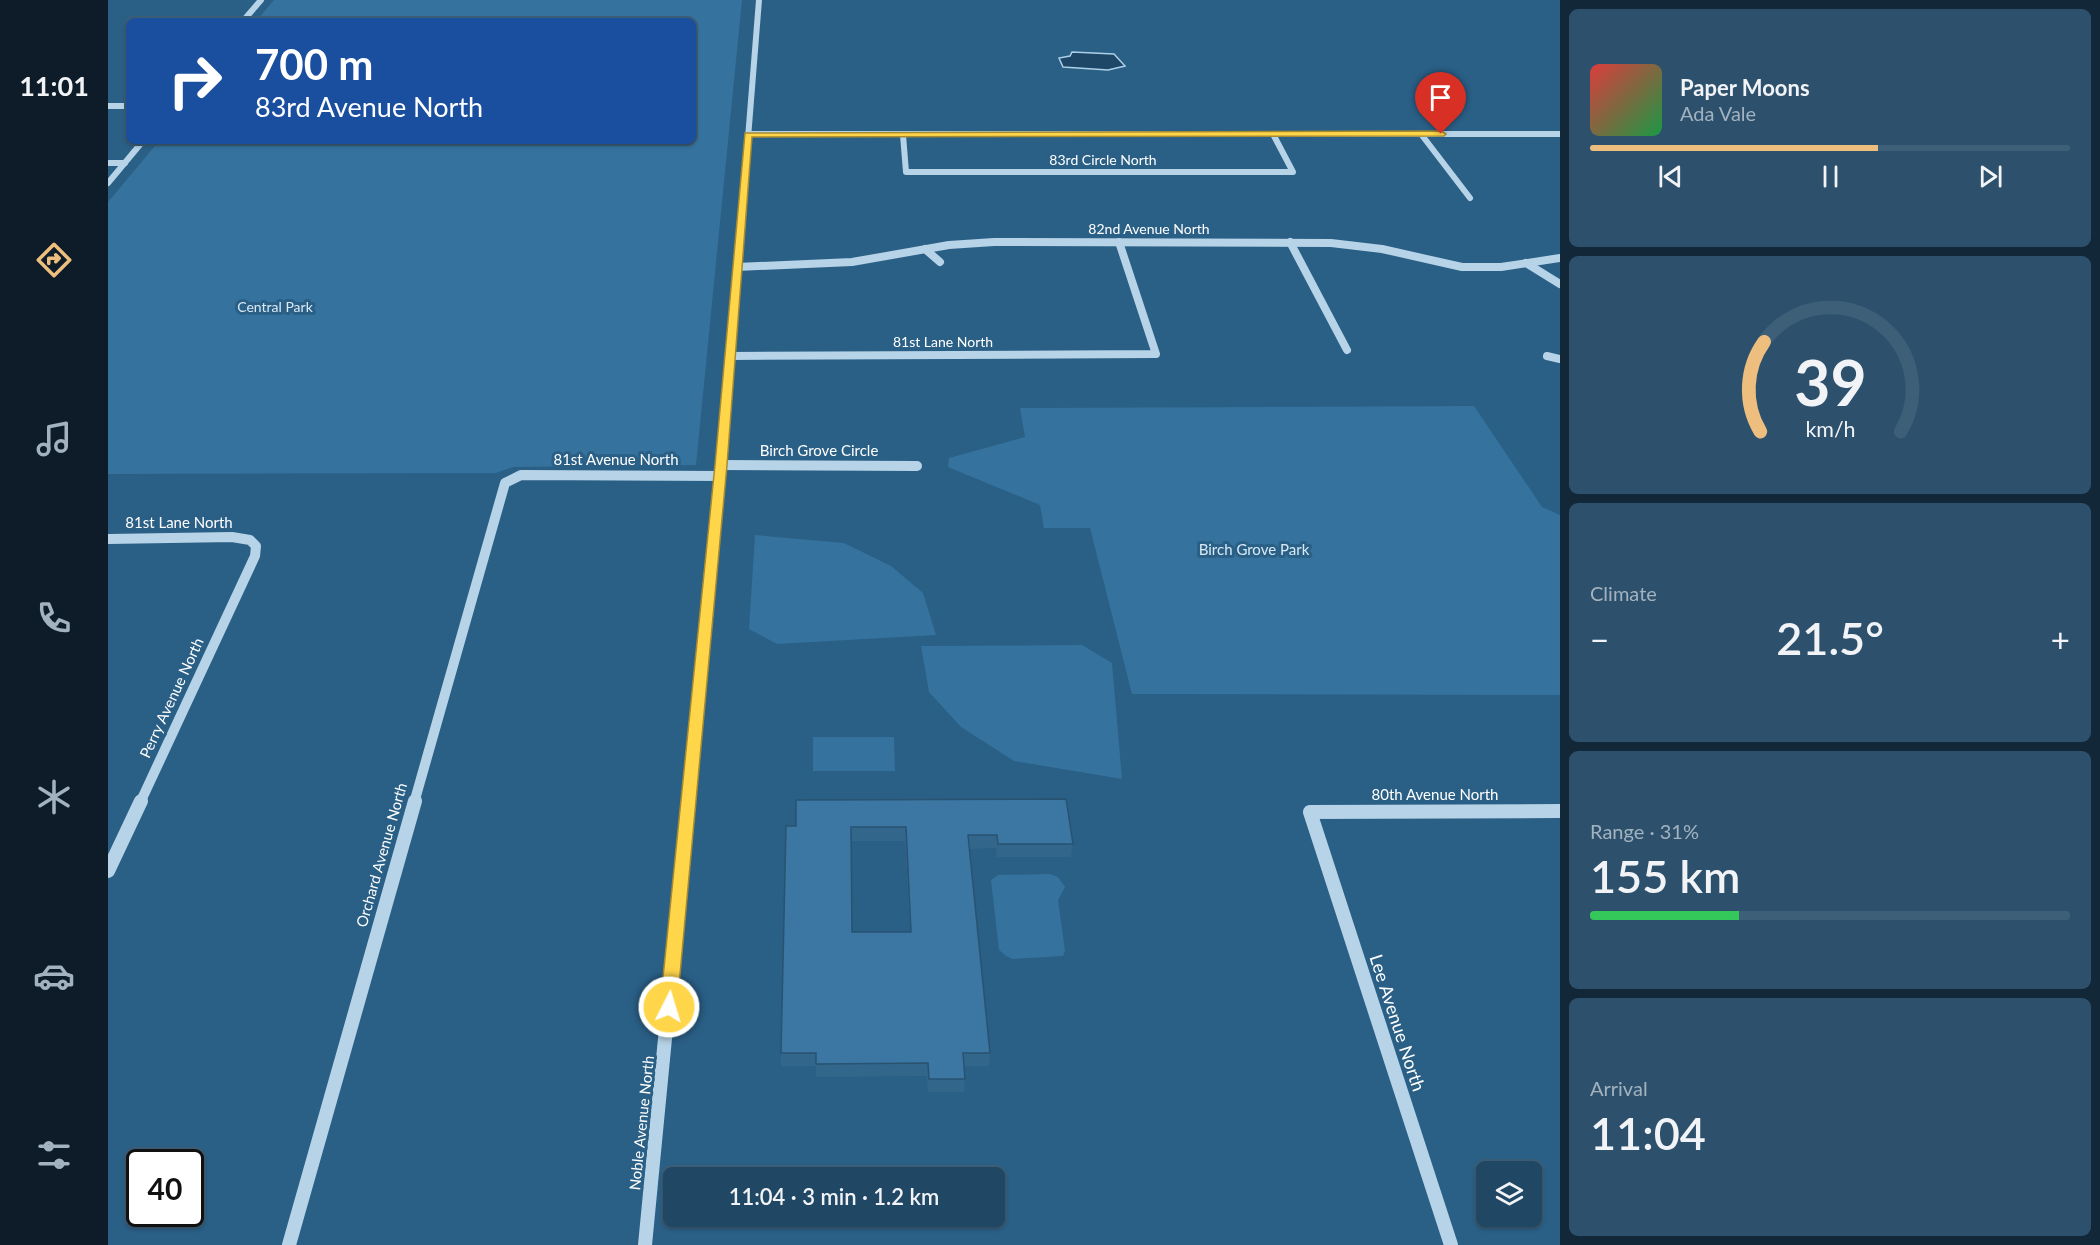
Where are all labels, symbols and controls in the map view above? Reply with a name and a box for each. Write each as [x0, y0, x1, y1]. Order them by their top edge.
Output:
text: 700 m [255, 39, 373, 89]
icon: right [156, 42, 234, 120]
text: 11:01 [19, 69, 89, 102]
pin [1415, 72, 1466, 134]
text: Paper Moons [1680, 74, 1810, 101]
icon: arrive [1424, 81, 1457, 114]
text: 83rd Avenue North [255, 90, 483, 123]
text: Ada Vale [1680, 101, 1756, 125]
street label: 83rd Circle North [1049, 151, 1157, 168]
icon: previous [1654, 160, 1687, 193]
icon: pause [1814, 160, 1847, 193]
icon: next [1974, 160, 2007, 193]
street label: 82nd Avenue North [1088, 220, 1210, 237]
icon: directions [33, 239, 75, 281]
park label: Central Park [237, 298, 314, 315]
street label: 81st Lane North [893, 333, 993, 350]
text: 39 [1794, 344, 1866, 419]
text: km/h [1805, 417, 1855, 443]
icon: music [33, 418, 75, 460]
street label: Birch Grove Circle [760, 441, 878, 459]
street label: 81st Avenue North [553, 450, 679, 468]
street label: 81st Lane North [125, 513, 233, 531]
park label: Birch Grove Park [1199, 540, 1310, 558]
text: Climate [1590, 581, 1657, 605]
icon: phone [33, 597, 75, 639]
text: 21.5° [1776, 611, 1884, 665]
text: − [1590, 619, 1609, 659]
text: + [2051, 619, 2070, 659]
street label: Perry Avenue North [135, 635, 207, 761]
icon: climate [33, 776, 75, 818]
street label: Orchard Avenue North [352, 780, 410, 929]
street label: 80th Avenue North [1372, 785, 1498, 803]
text: Range · 31% [1590, 819, 1699, 843]
text: 155 km [1590, 849, 1740, 903]
street label: Lee Avenue North [1365, 952, 1430, 1094]
icon: car [33, 955, 75, 997]
position arrow [637, 975, 701, 1039]
street label: Noble Avenue North [625, 1055, 657, 1191]
text: Arrival [1590, 1076, 1648, 1100]
text: 11:04 [1590, 1106, 1706, 1160]
icon: filters [33, 1134, 75, 1176]
speed limit sign: 40 [126, 1149, 204, 1227]
map controls [1476, 1161, 1542, 1227]
button: layers [1476, 1161, 1542, 1227]
text: 11:04 · 3 min · 1.2 km [729, 1183, 939, 1210]

